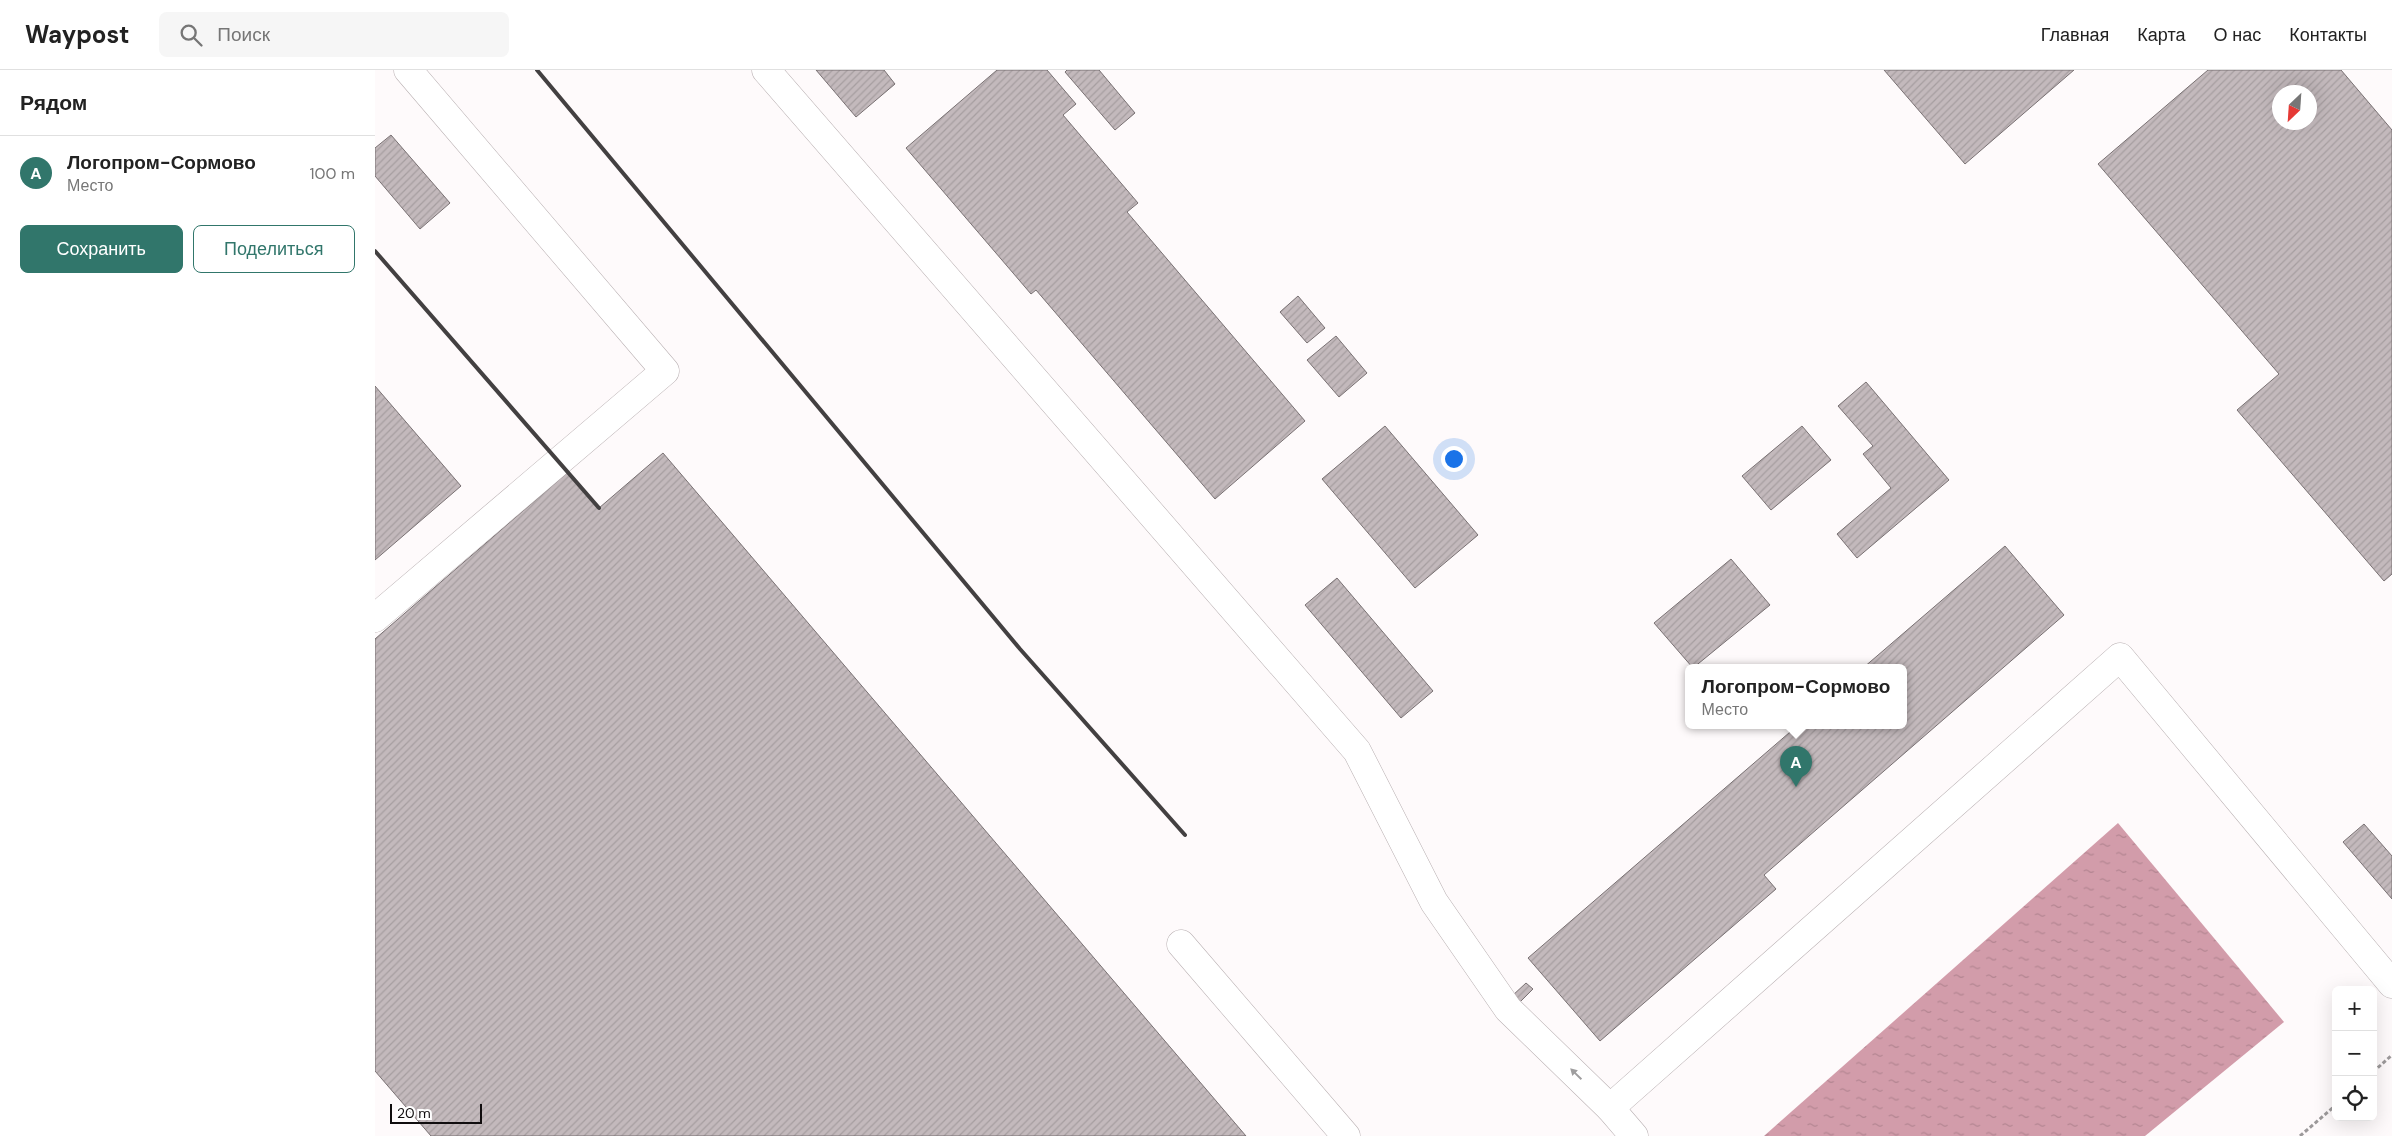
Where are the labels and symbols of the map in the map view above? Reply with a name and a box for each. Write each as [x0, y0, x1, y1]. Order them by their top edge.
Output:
north arrow [2272, 85, 2317, 130]
your location [1441, 446, 1467, 472]
pin: A [1780, 746, 1812, 787]
one-way arrow [1570, 1068, 1582, 1080]
scale bar [390, 1101, 483, 1124]

